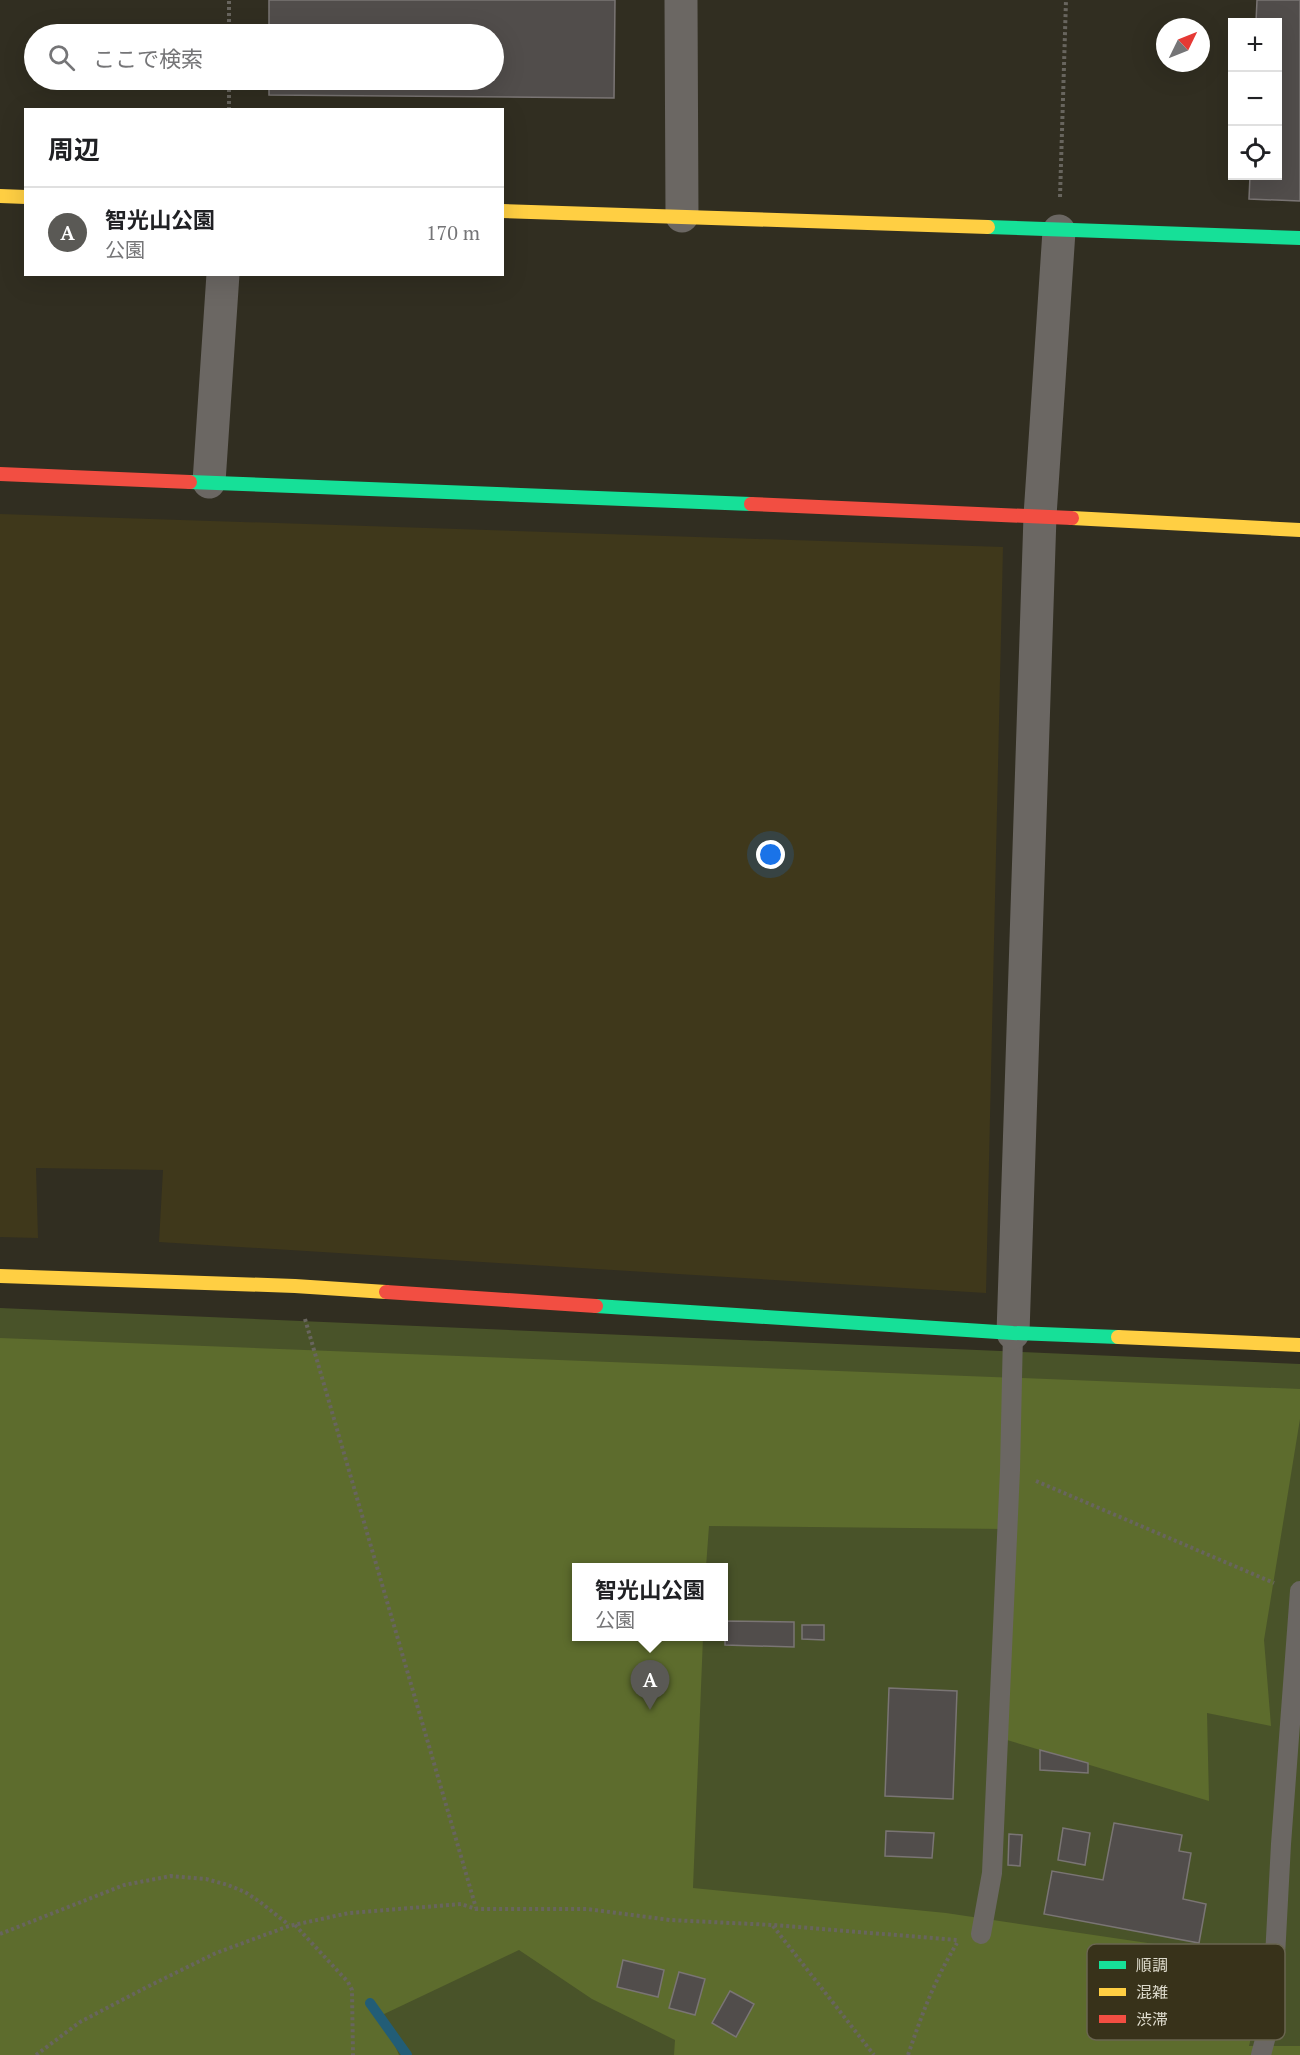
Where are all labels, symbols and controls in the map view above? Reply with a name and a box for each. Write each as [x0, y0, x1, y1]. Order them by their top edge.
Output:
north arrow [1156, 18, 1210, 72]
map controls [1228, 18, 1282, 180]
button: + [1228, 18, 1282, 72]
search box [24, 24, 504, 90]
icon: search [45, 41, 78, 74]
text: ここで検索 [93, 44, 203, 73]
button: − [1228, 72, 1282, 126]
button: locate [1228, 126, 1282, 180]
text: 周辺 [48, 132, 100, 166]
text: 智光山公園 [105, 205, 215, 234]
text: A [60, 219, 75, 246]
text: 170 m [426, 219, 480, 246]
text: 公園 [105, 236, 145, 263]
your location [756, 840, 785, 869]
popup [572, 1563, 728, 1641]
text: 智光山公園 [595, 1575, 705, 1604]
text: 公園 [595, 1606, 635, 1633]
pin: A [630, 1660, 670, 1710]
legend [1087, 1944, 1285, 2040]
text: 順調 [1136, 1954, 1168, 1976]
text: 混雑 [1136, 1981, 1168, 2003]
text: 渋滞 [1136, 2008, 1168, 2030]

